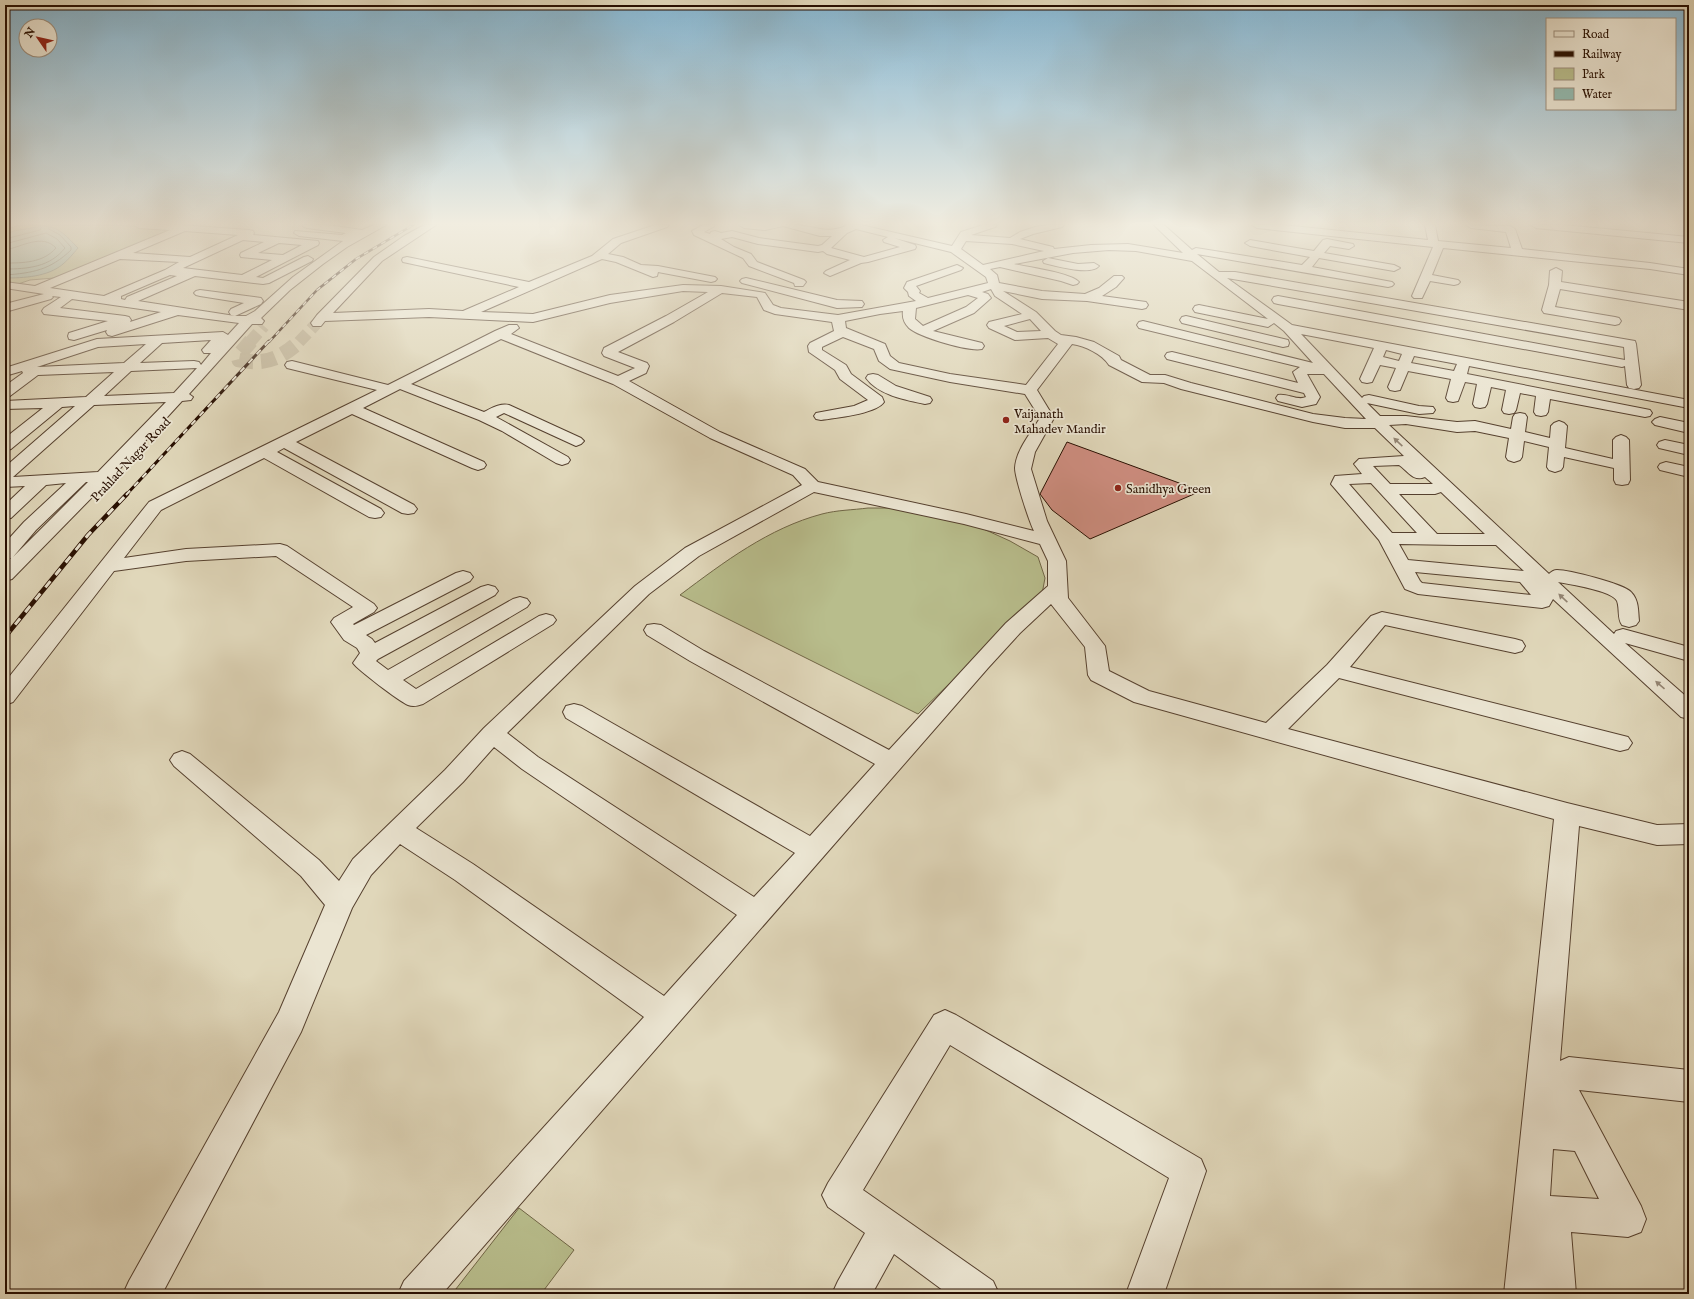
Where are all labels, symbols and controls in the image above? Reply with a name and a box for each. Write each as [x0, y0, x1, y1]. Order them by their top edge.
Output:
north arrow [18, 18, 58, 58]
legend [1546, 18, 1676, 110]
text: N [22, 25, 39, 42]
text: Road [1582, 27, 1610, 42]
text: Railway [1582, 47, 1621, 62]
text: Park [1582, 67, 1605, 82]
text: Water [1582, 87, 1613, 102]
place label: Vaijanath Mahadev Mandir [1013, 406, 1106, 438]
street label: Prahlad Nagar Road [87, 414, 175, 506]
marker: Vaijanath Mahadev Mandir [1001, 415, 1011, 425]
one-way arrow [1393, 437, 1403, 446]
place label: Sanidhya Green [1126, 481, 1211, 498]
marker: Sanidhya Green [1113, 483, 1123, 493]
one-way arrow [1558, 594, 1568, 603]
one-way arrow [1655, 681, 1665, 690]

